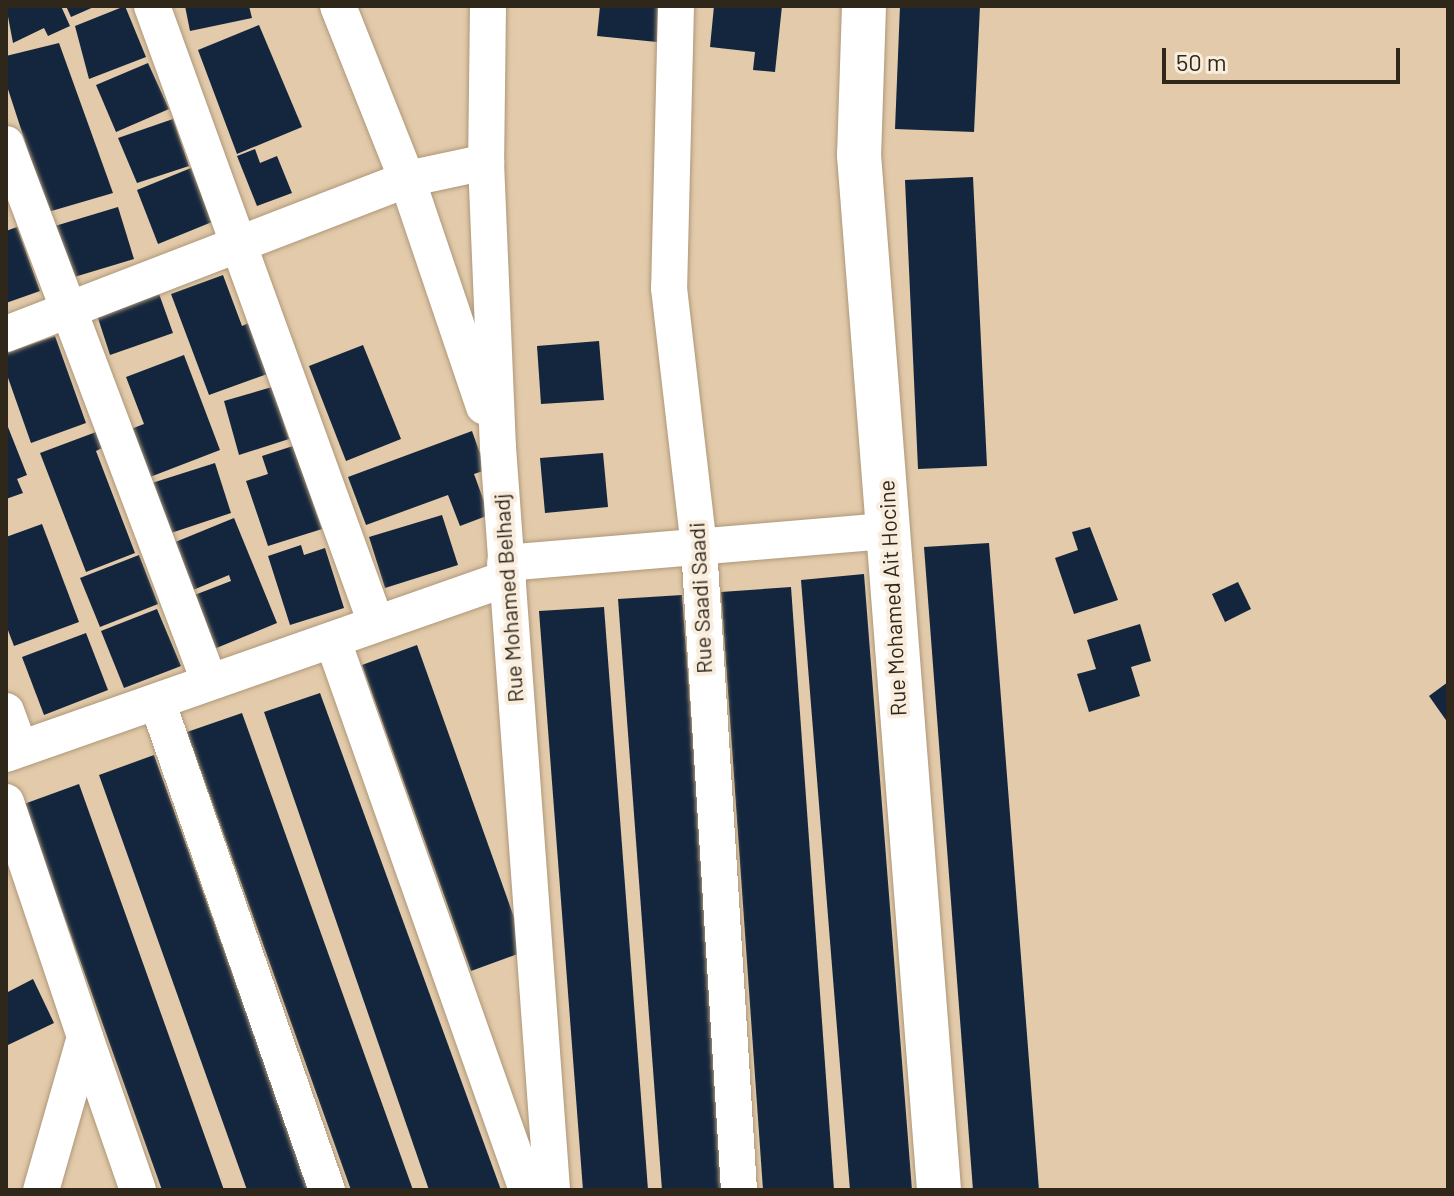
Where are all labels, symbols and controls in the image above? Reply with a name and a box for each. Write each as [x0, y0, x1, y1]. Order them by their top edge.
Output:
scale bar [1166, 32, 1404, 82]
text: 50 m [1176, 47, 1227, 76]
street label: Rue Mohamed Ait Hocine [873, 479, 911, 717]
street label: Rue Mohamed Belhadj [488, 493, 528, 703]
street label: Rue Saadi Saadi [683, 522, 717, 674]

